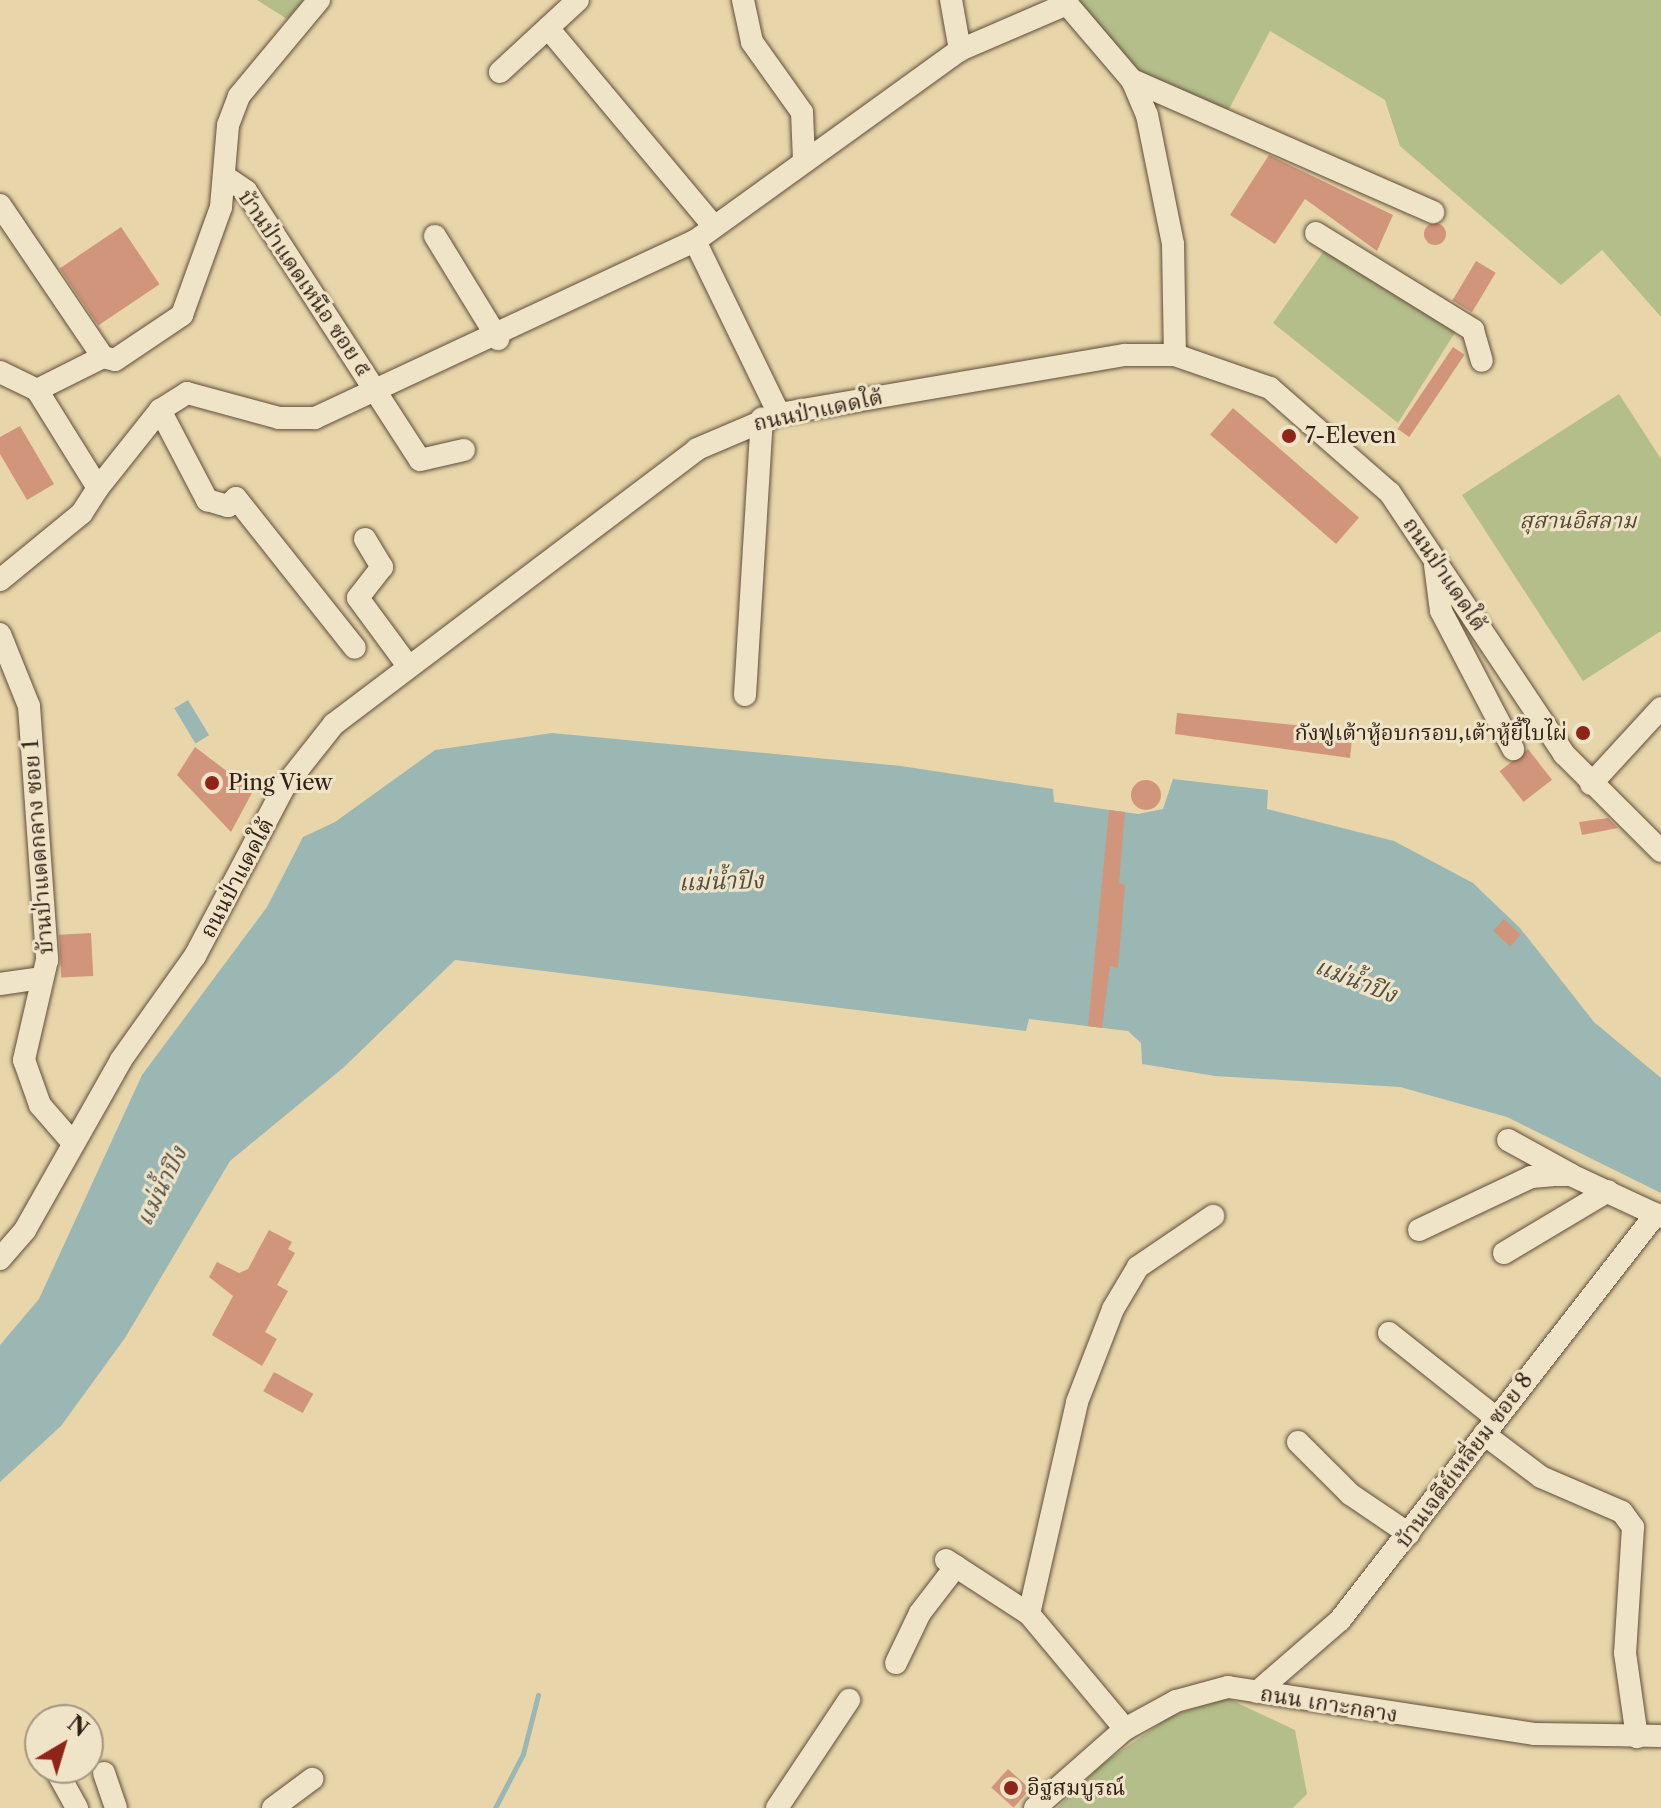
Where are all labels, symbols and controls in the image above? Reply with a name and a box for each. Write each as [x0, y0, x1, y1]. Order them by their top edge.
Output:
street label: บ้านป่าแดดเหนือ ซอย ๕ [233, 185, 377, 381]
street label: ถนนป่าแดดใต้ [751, 383, 885, 437]
place label: 7-Eleven [1305, 423, 1396, 449]
marker: 7-Eleven [1280, 427, 1298, 445]
park label: สุสานอิสลาม [1519, 508, 1637, 534]
street label: ถนนป่าแดดใต้ [1397, 512, 1493, 636]
place label: กังฟูเต้าหู้อบกรอบ,เต้าหู้ยี้ใบไผ่ [1294, 720, 1567, 746]
marker: กังฟูเต้าหู้อบกรอบ,เต้าหู้ยี้ใบไผ่ [1574, 724, 1592, 742]
street label: บ้านป่าแดดกลาง ซอย 1 [17, 739, 59, 955]
place label: Ping View [228, 770, 333, 796]
marker: Ping View [203, 774, 221, 792]
street label: ถนนป่าแดดใต้ [194, 814, 280, 942]
water label: แม่น้ำปิง [678, 865, 764, 897]
water label: แม่น้ำปิง [1311, 951, 1401, 1009]
water label: แม่น้ำปิง [129, 1141, 193, 1231]
street label: บ้านเจดีย์เหลี่ยม ซอย 8 [1390, 1367, 1538, 1553]
street label: ถนน เกาะกลาง [1258, 1680, 1400, 1728]
north arrow [24, 1704, 104, 1784]
text: N [62, 1710, 94, 1743]
place label: อิฐสมบูรณ์ [1027, 1775, 1125, 1801]
marker: อิฐสมบูรณ์ [1002, 1779, 1020, 1797]

